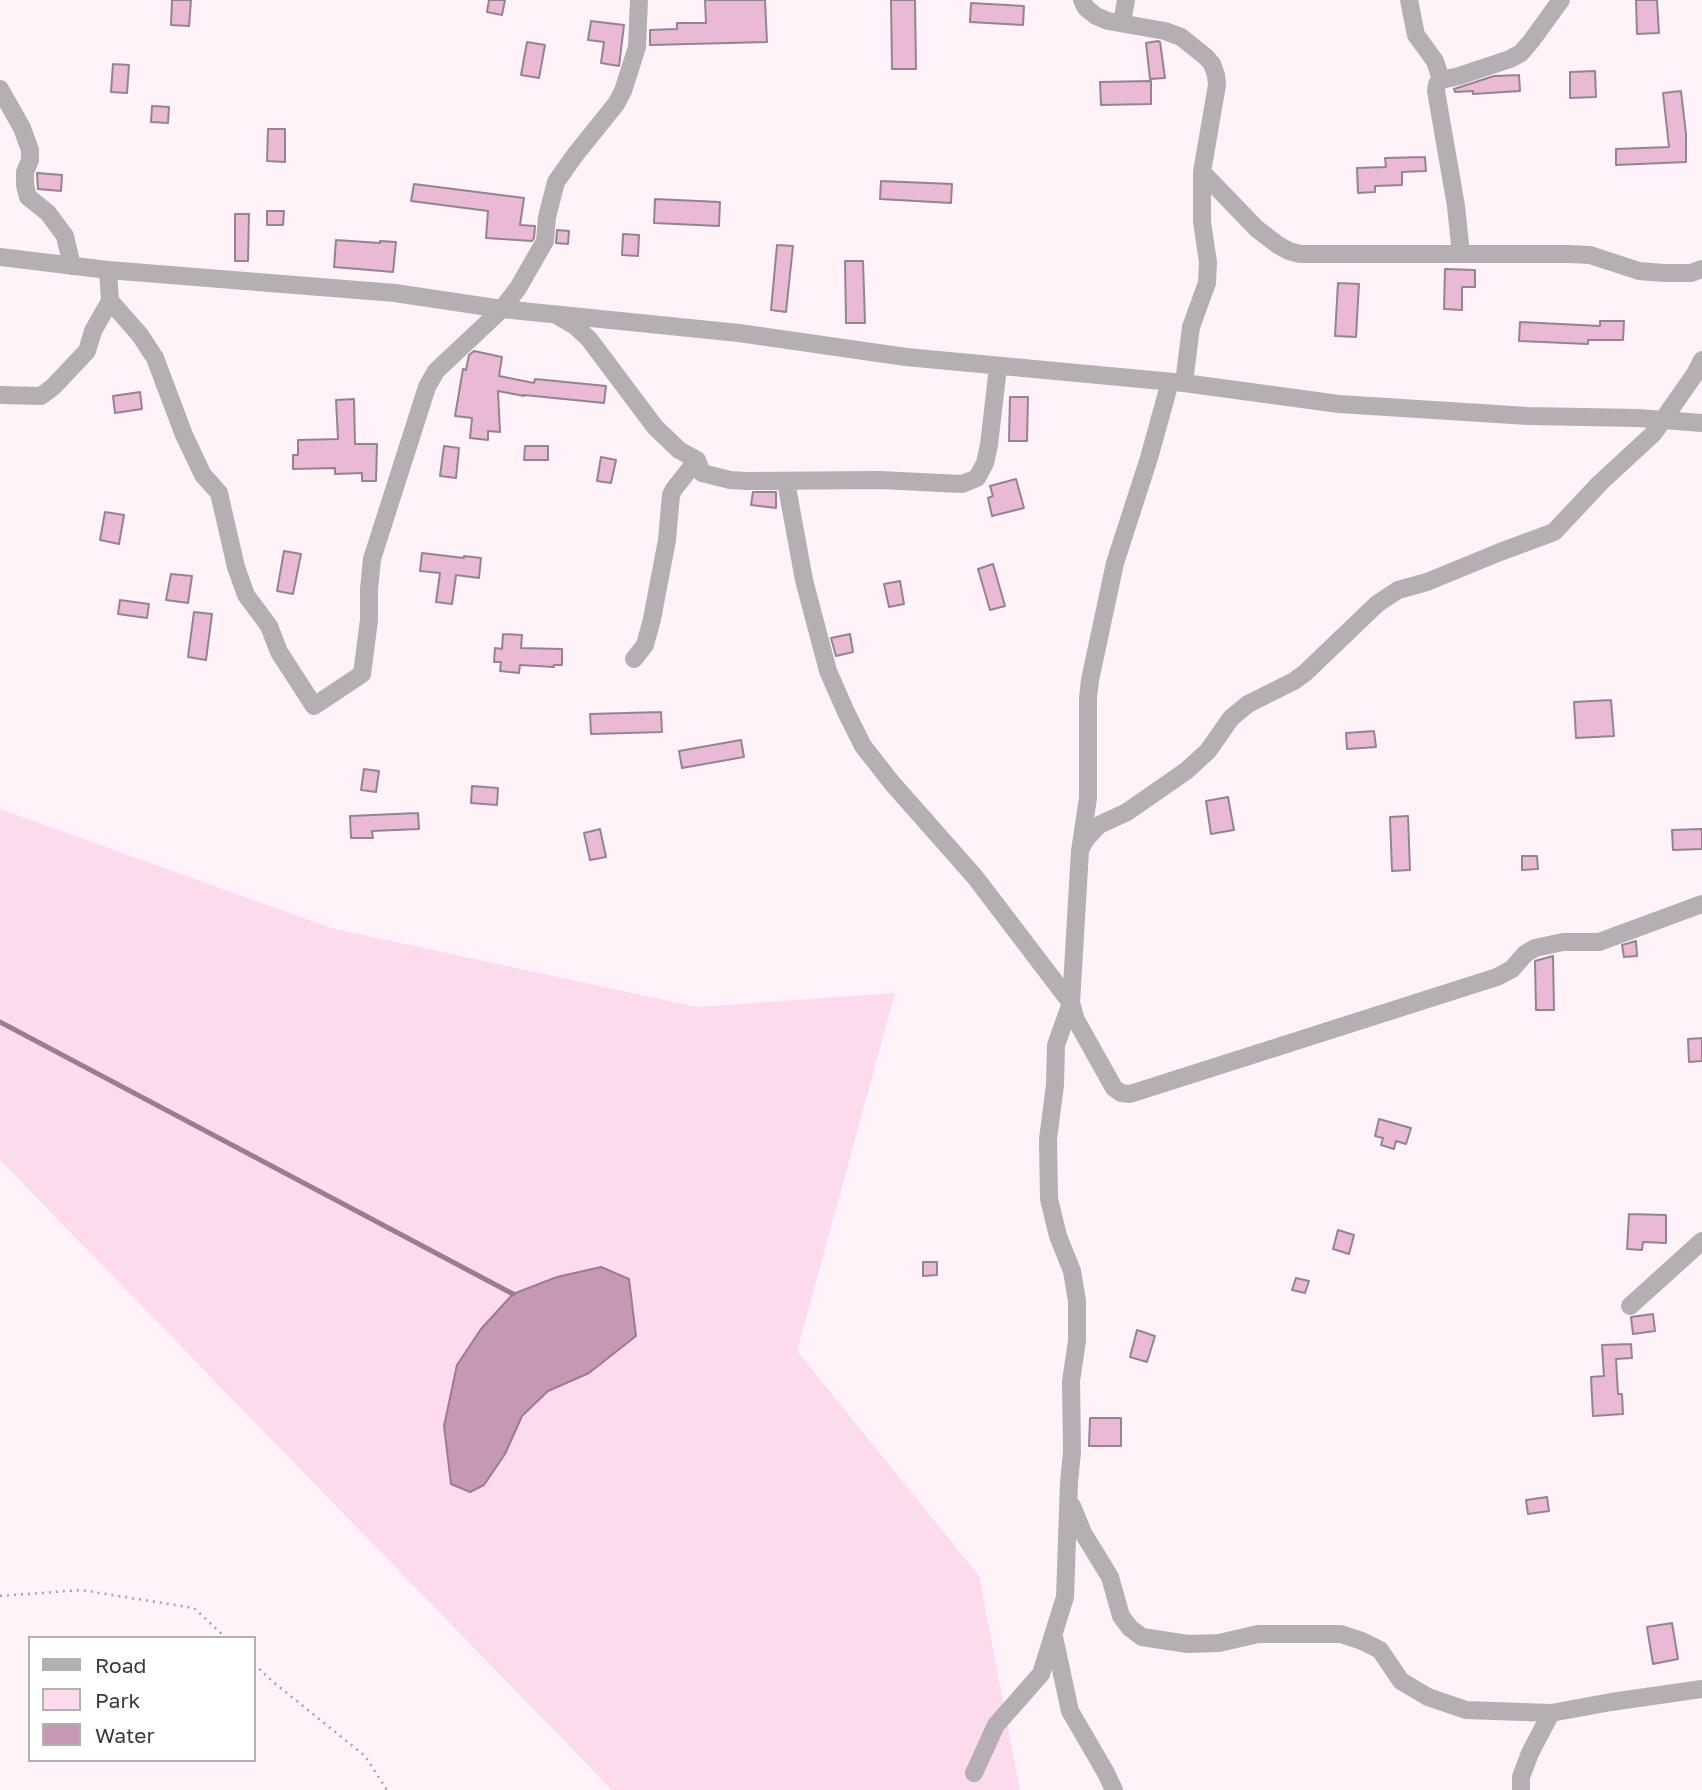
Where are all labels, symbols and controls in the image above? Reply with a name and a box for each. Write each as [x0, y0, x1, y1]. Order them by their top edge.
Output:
legend [28, 1636, 256, 1762]
text: Road [95, 1652, 146, 1678]
text: Park [95, 1687, 140, 1713]
text: Water [95, 1722, 155, 1748]

